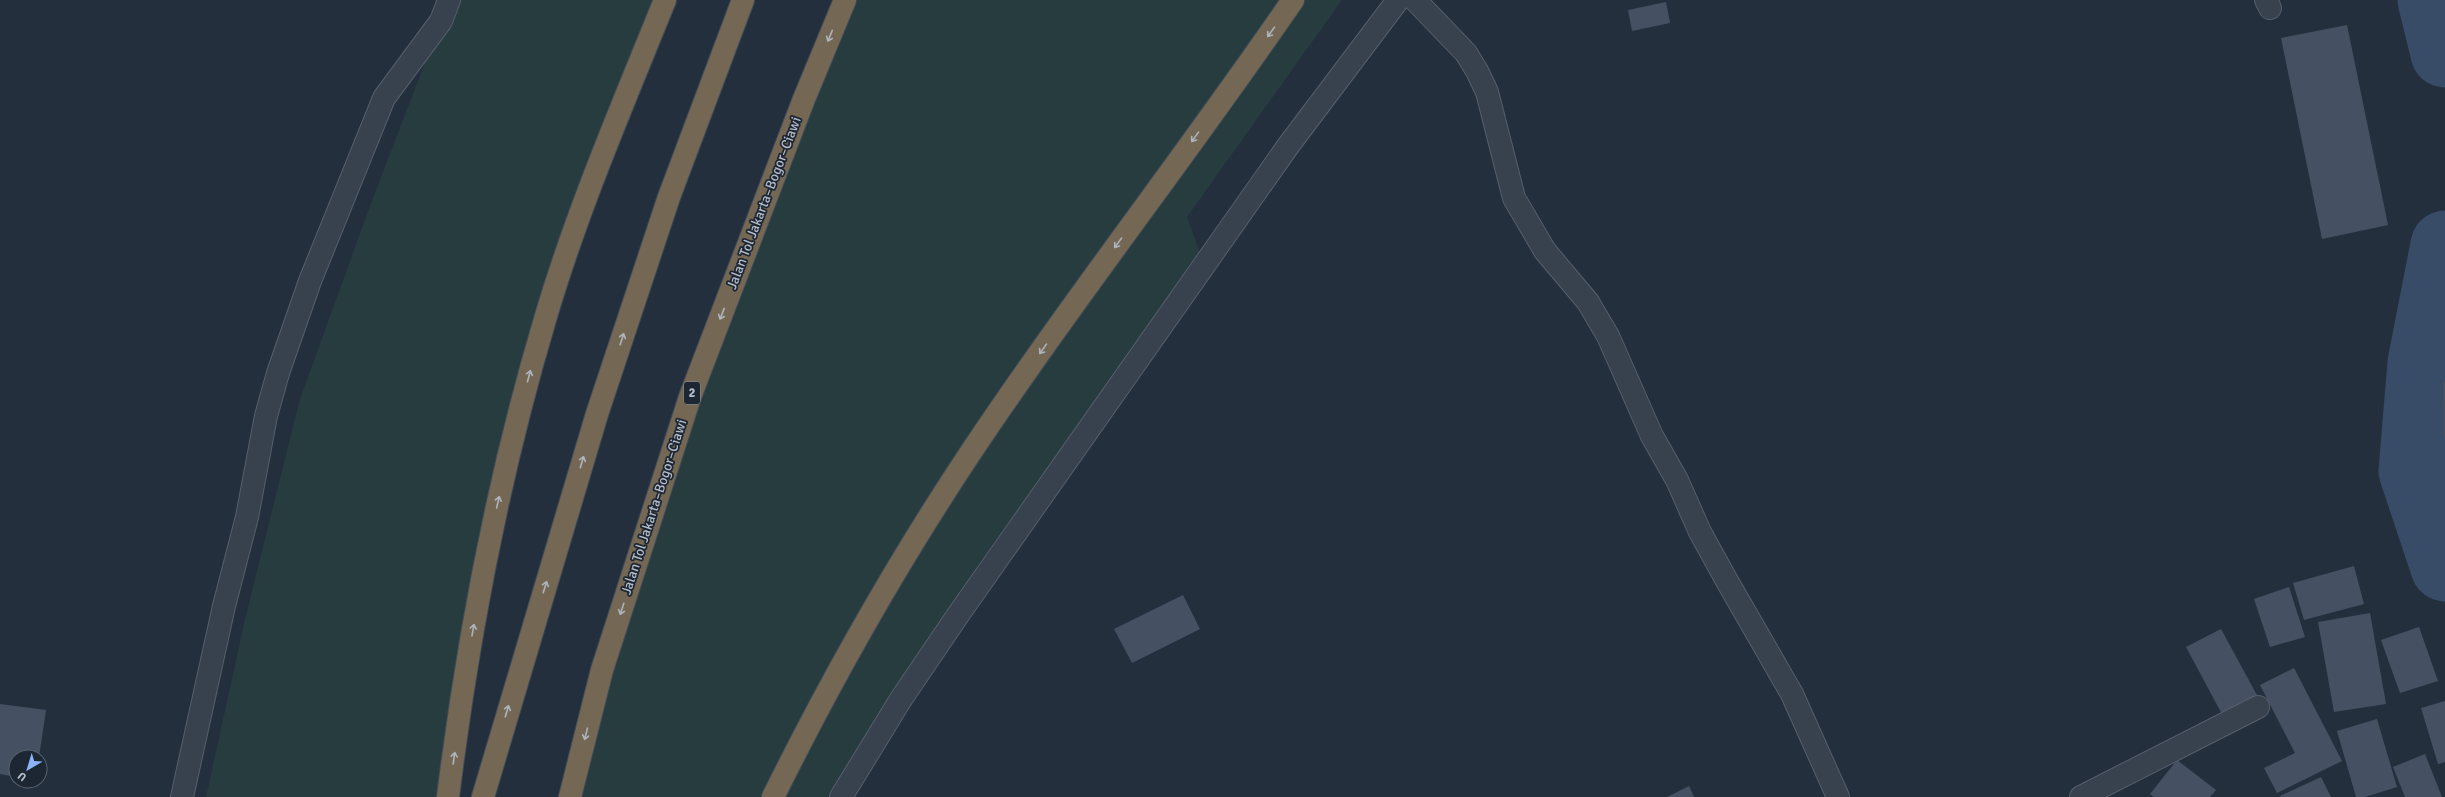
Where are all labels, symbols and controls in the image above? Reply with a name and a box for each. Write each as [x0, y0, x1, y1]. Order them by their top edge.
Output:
one-way arrow [1267, 26, 1275, 37]
one-way arrow [826, 30, 833, 42]
street label: Jalan Tol Jakarta–Bogor–Ciawi [723, 114, 805, 292]
one-way arrow [1191, 132, 1199, 143]
one-way arrow [1114, 237, 1123, 248]
one-way arrow [717, 307, 725, 319]
one-way arrow [618, 333, 626, 345]
one-way arrow [1039, 343, 1047, 354]
one-way arrow [526, 370, 533, 383]
road number: 2 [684, 382, 700, 404]
street label: Jalan Tol Jakarta–Bogor–Ciawi [618, 417, 690, 597]
one-way arrow [579, 456, 586, 469]
one-way arrow [494, 496, 502, 509]
one-way arrow [542, 581, 549, 594]
one-way arrow [617, 603, 625, 615]
one-way arrow [469, 624, 477, 637]
one-way arrow [504, 705, 511, 718]
one-way arrow [581, 727, 589, 740]
north arrow [8, 749, 48, 789]
one-way arrow [450, 752, 458, 765]
text: U [15, 769, 29, 784]

